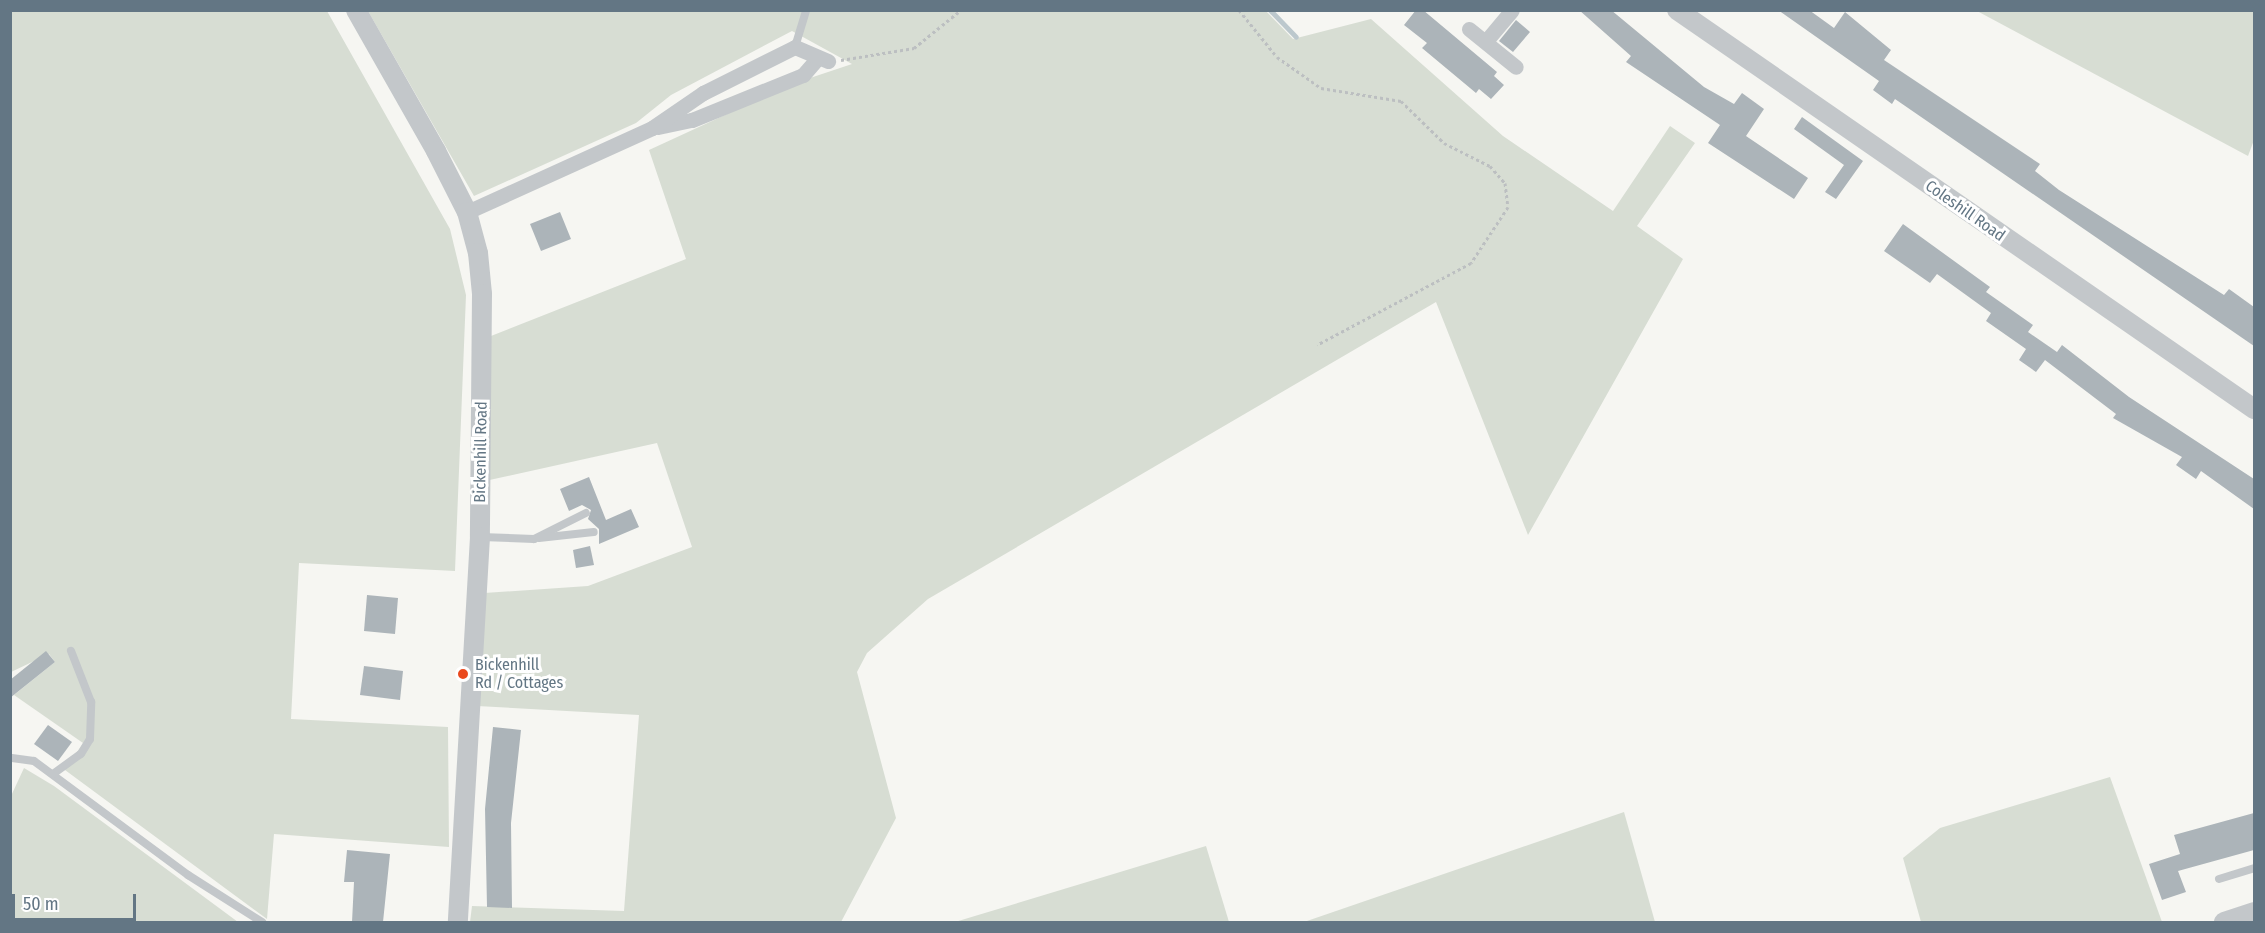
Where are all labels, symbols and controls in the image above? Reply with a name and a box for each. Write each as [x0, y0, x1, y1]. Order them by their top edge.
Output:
street label: Coleshill Road [1921, 176, 2009, 246]
street label: Bickenhill Road [471, 401, 491, 503]
place label: Bickenhill Rd / Cottages [475, 655, 563, 693]
marker: Bickenhill Rd / Cottages [456, 667, 470, 681]
scale bar [15, 882, 140, 920]
text: 50 m [23, 893, 59, 915]

